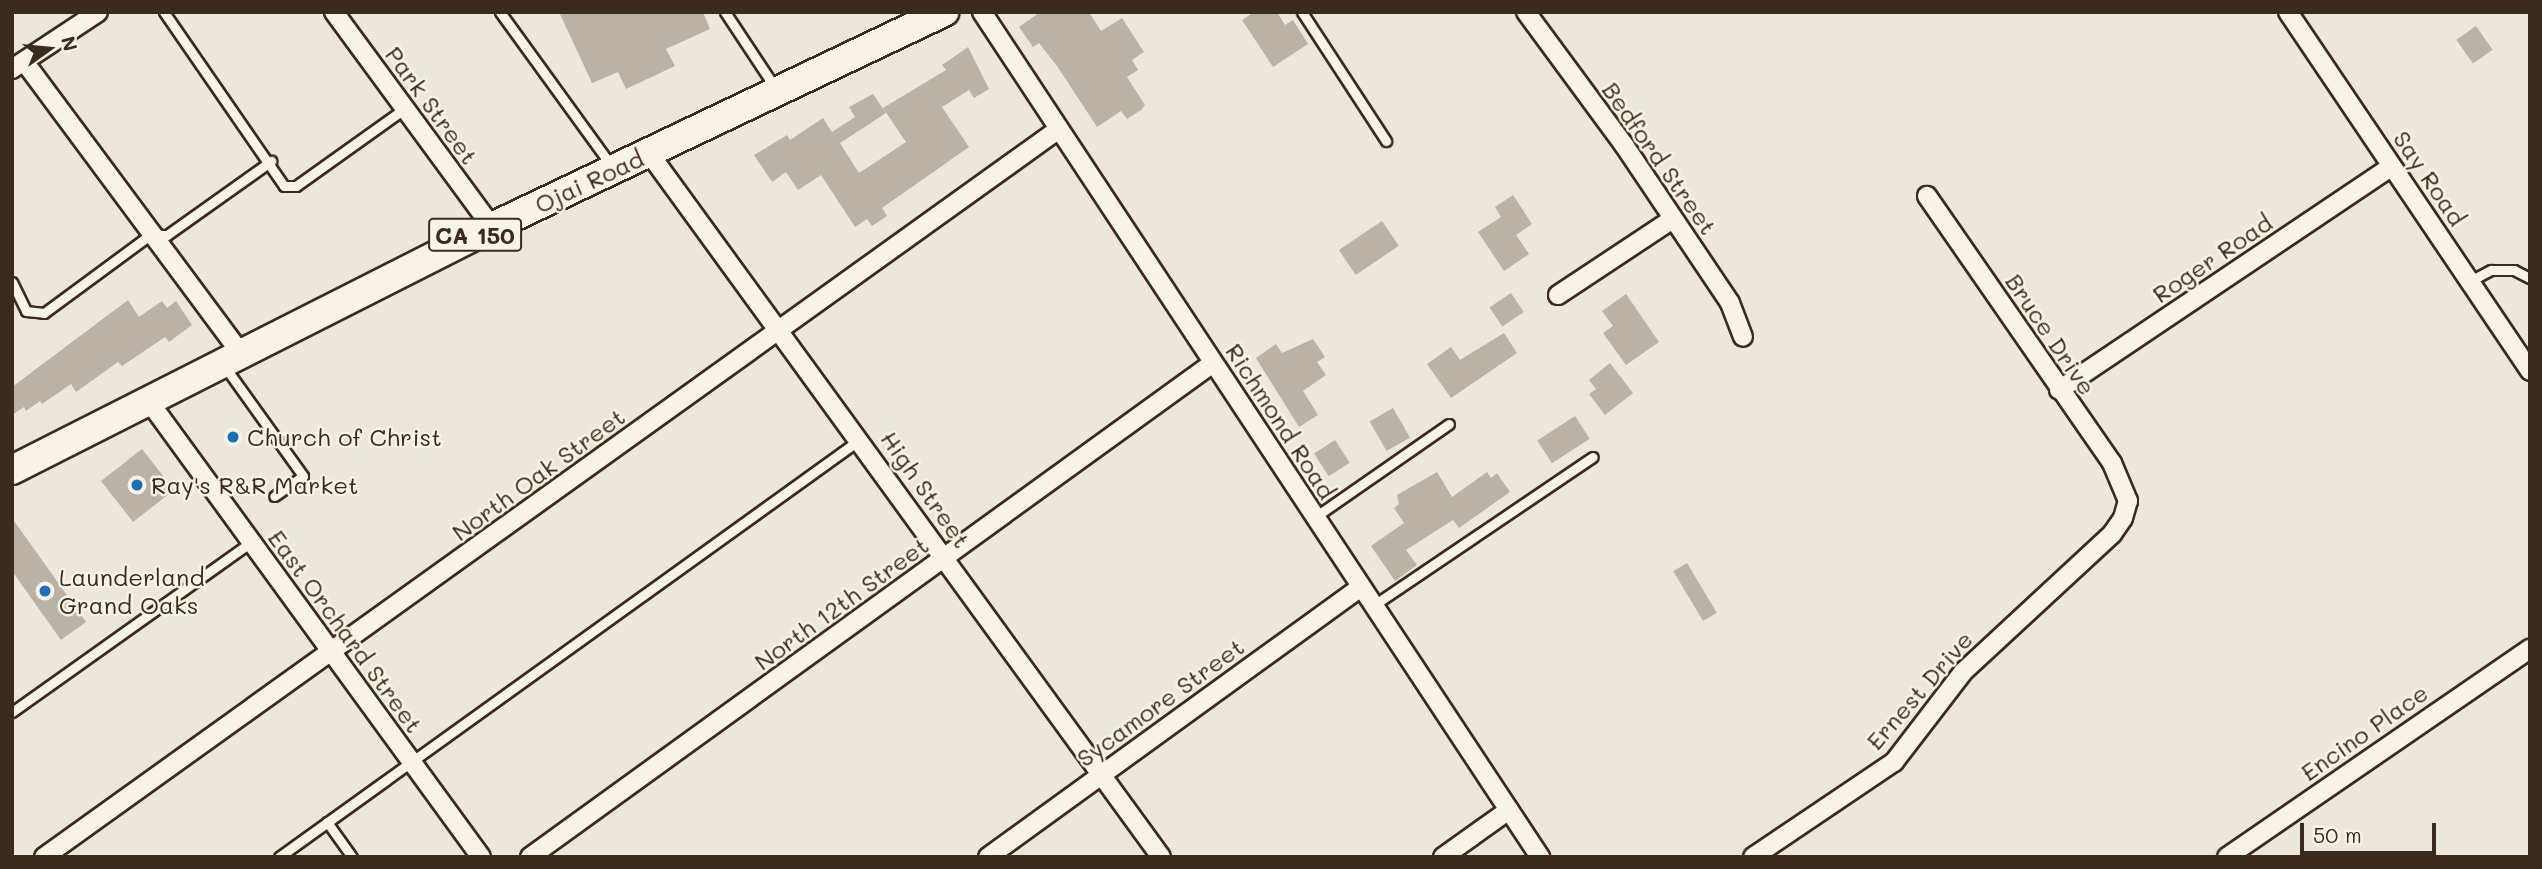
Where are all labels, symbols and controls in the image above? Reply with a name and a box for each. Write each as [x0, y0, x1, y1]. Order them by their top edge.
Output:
north arrow [14, 14, 84, 84]
text: N [56, 33, 84, 54]
street label: Park Street [380, 41, 484, 169]
street label: Bedford Street [1597, 76, 1723, 240]
street label: Say Road [2388, 125, 2472, 231]
street label: Ojai Road [530, 143, 648, 219]
street label: Roger Road [2147, 208, 2277, 308]
road number: CA 150 [428, 216, 522, 254]
street label: Bruce Drive [2000, 268, 2102, 400]
street label: Richmond Road [1220, 338, 1342, 504]
street label: North Oak Street [446, 402, 630, 546]
place label: Church of Christ [247, 423, 442, 451]
street label: High Street [875, 425, 977, 553]
marker: Church of Christ [225, 429, 241, 445]
place label: Ray's R&R Market [151, 471, 359, 499]
marker: Ray's R&R Market [129, 477, 145, 493]
street label: East Orchard Street [263, 524, 429, 738]
street label: North 12th Street [748, 530, 934, 676]
place label: Launderland Grand Oaks [59, 563, 205, 619]
marker: Launderland Grand Oaks [37, 583, 53, 599]
street label: Ernest Drive [1860, 625, 1978, 755]
street label: Sycamore Street [1071, 632, 1249, 772]
street label: Encino Place [2295, 678, 2433, 786]
scale bar [2304, 810, 2440, 854]
text: 50 m [2313, 821, 2362, 848]

